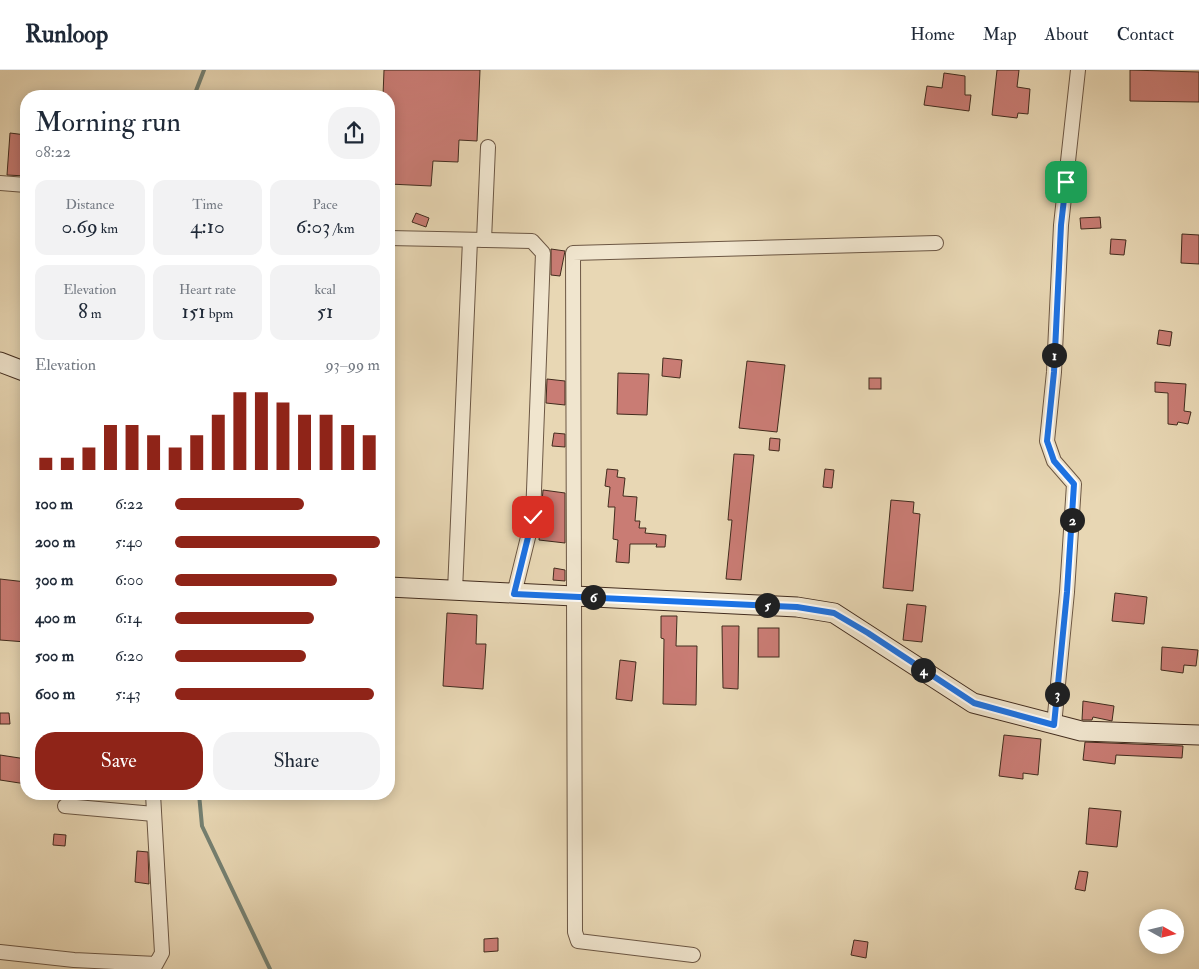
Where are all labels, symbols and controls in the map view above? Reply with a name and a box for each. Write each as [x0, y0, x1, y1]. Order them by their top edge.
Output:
text: Runloop [25, 19, 108, 50]
text: Home [910, 23, 955, 46]
text: Map [983, 23, 1017, 46]
text: About [1045, 23, 1089, 46]
text: Contact [1117, 23, 1174, 46]
text: Morning run [35, 105, 181, 140]
button: share [328, 107, 380, 159]
text: 08:22 [35, 142, 71, 162]
pin [1045, 161, 1087, 203]
icon: arrive [1052, 168, 1080, 196]
text: Distance [65, 196, 114, 213]
text: Time [192, 196, 223, 213]
text: Pace [313, 196, 338, 213]
text: 0.69 [62, 213, 98, 240]
text: 4:10 [190, 213, 225, 240]
text: 6:03 [296, 213, 330, 240]
text: km [98, 220, 118, 237]
text: /km [330, 220, 355, 237]
text: Elevation [63, 281, 117, 298]
text: Heart rate [179, 281, 236, 298]
text: kcal [314, 281, 336, 298]
text: 8 [78, 298, 88, 325]
text: 151 [182, 298, 206, 325]
text: 51 [317, 298, 334, 325]
text: m [88, 305, 102, 322]
text: bpm [206, 305, 233, 322]
pin: 1 [1042, 342, 1066, 368]
text: 1 [1052, 347, 1057, 364]
text: Elevation [35, 355, 96, 375]
text: 93–99 m [325, 355, 380, 375]
text: 100 m [35, 494, 73, 514]
text: 6:22 [115, 494, 143, 514]
pin [512, 496, 554, 538]
icon: check [519, 503, 547, 531]
pin: 2 [1060, 508, 1084, 532]
text: 2 [1069, 512, 1076, 529]
text: 200 m [35, 532, 75, 552]
text: 5:40 [115, 532, 143, 552]
text: 300 m [35, 570, 73, 590]
text: 6:00 [115, 570, 143, 590]
pin: 6 [580, 584, 606, 610]
text: 6 [590, 589, 597, 606]
pin: 5 [754, 592, 780, 618]
text: 5 [764, 597, 771, 614]
text: 400 m [35, 608, 76, 628]
text: 6:14 [115, 608, 141, 628]
text: 500 m [35, 646, 74, 666]
text: 6:20 [115, 646, 143, 666]
pin: 4 [910, 658, 936, 682]
text: 4 [920, 662, 927, 679]
pin: 3 [1044, 682, 1070, 706]
text: 600 m [35, 684, 75, 704]
text: 5:43 [115, 684, 141, 704]
text: 3 [1055, 686, 1060, 703]
button: Save [35, 732, 203, 790]
button: Share [213, 732, 380, 790]
north arrow [1139, 909, 1184, 954]
map controls [1139, 909, 1184, 954]

